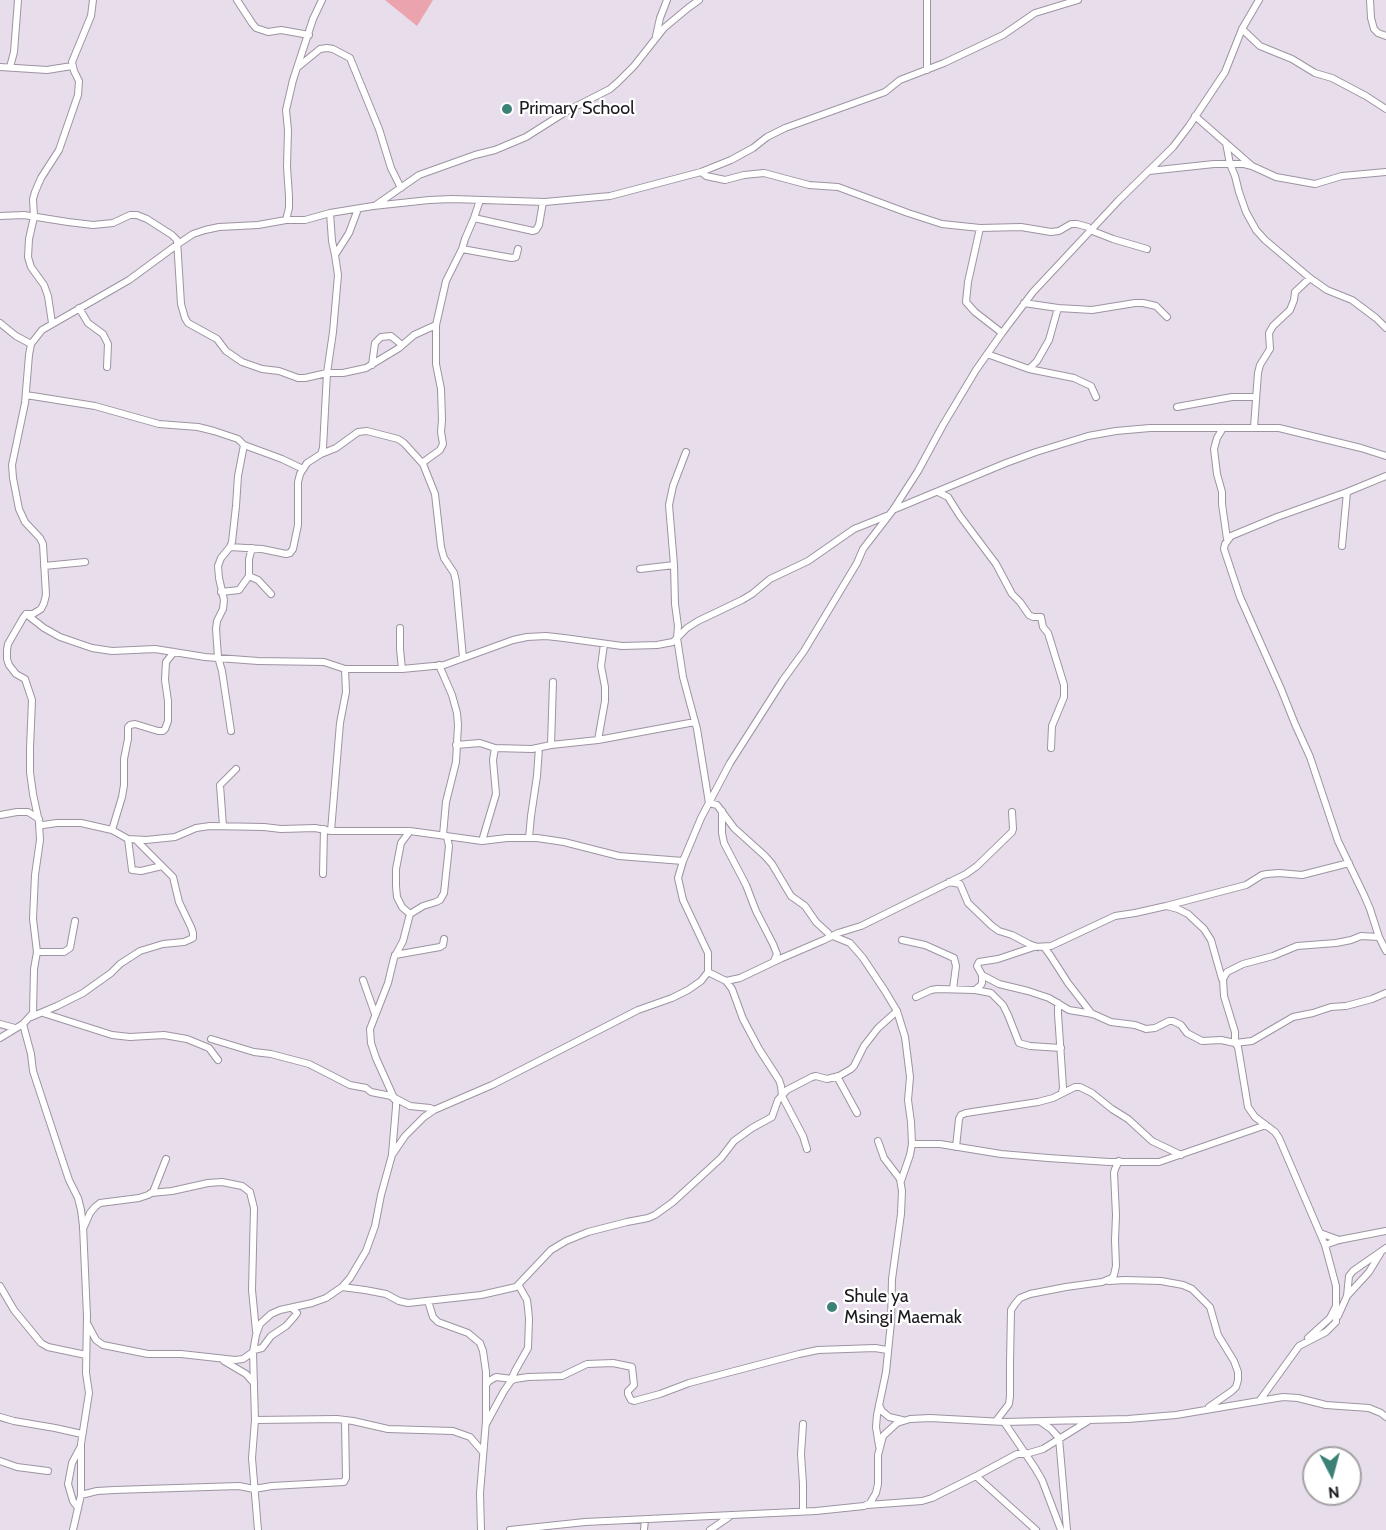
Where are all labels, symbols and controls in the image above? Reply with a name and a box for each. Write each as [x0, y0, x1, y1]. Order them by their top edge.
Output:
place label: Primary School [519, 98, 634, 120]
marker: Primary School [500, 102, 514, 116]
place label: Shule ya Msingi Maemak [844, 1286, 962, 1328]
marker: Shule ya Msingi Maemak [825, 1300, 839, 1314]
north arrow [1302, 1446, 1362, 1506]
text: N [1327, 1482, 1340, 1502]

